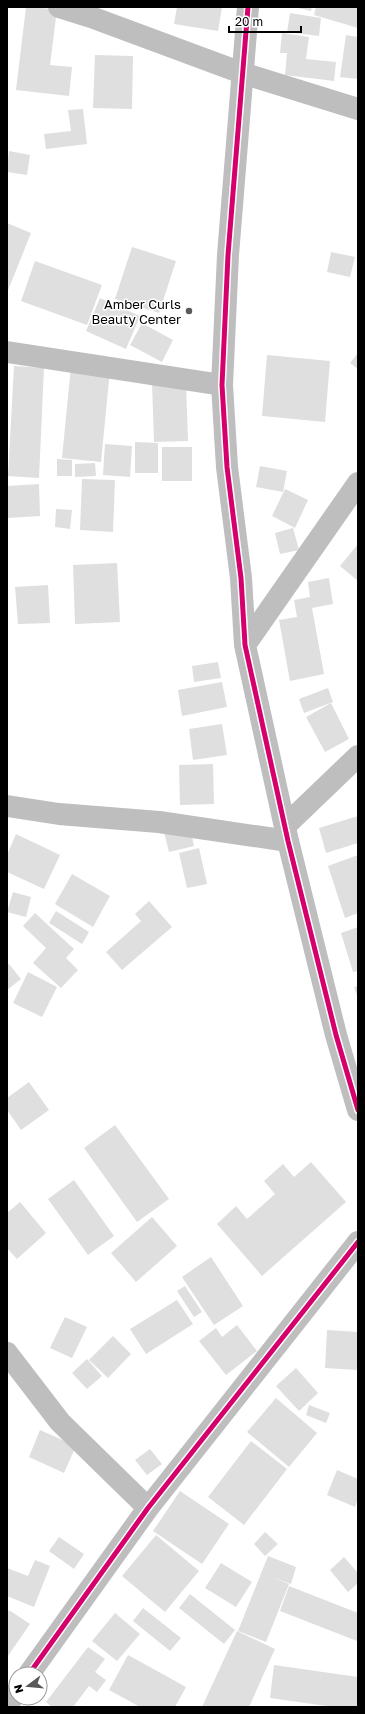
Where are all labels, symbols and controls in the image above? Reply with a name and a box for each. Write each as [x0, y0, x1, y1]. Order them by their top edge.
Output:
scale bar [229, 8, 301, 34]
text: 20 m [235, 14, 263, 29]
place label: Amber Curls Beauty Center [91, 296, 181, 327]
marker: Amber Curls Beauty Center [184, 306, 194, 316]
north arrow [8, 1666, 48, 1706]
text: N [11, 1683, 25, 1695]

